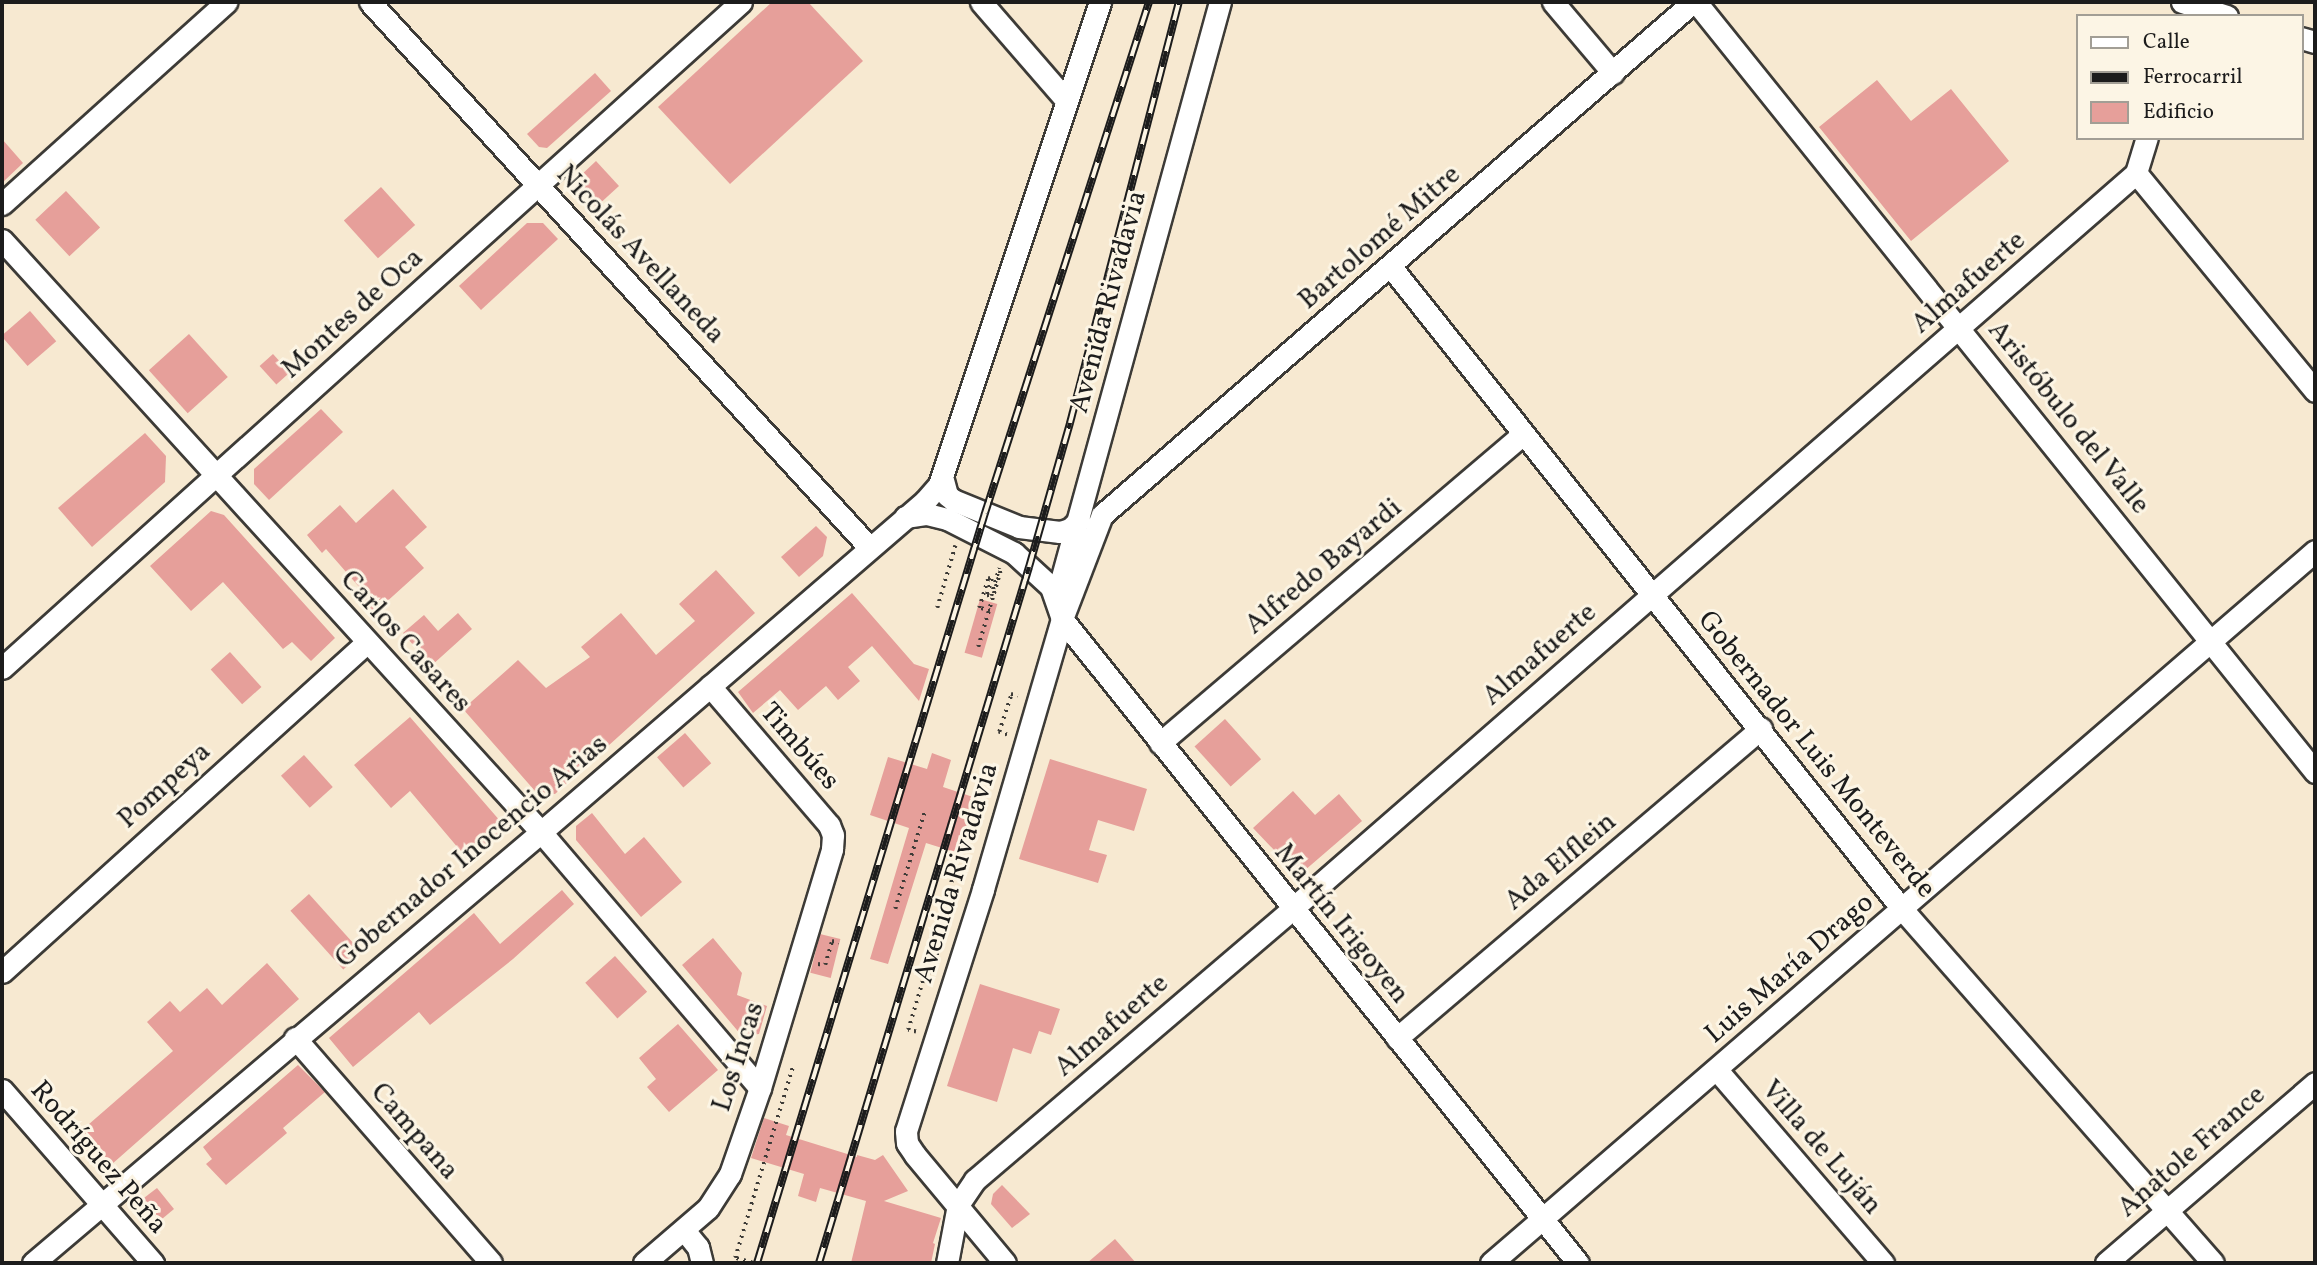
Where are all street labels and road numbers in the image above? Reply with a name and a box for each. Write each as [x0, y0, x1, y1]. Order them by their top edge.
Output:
street label: Nicolás Avellaneda [548, 159, 732, 351]
street label: Bartolomé Mitre [1292, 159, 1468, 317]
street label: Avenida Rivadavia [1063, 187, 1155, 417]
street label: Almafuerte [1905, 224, 2033, 342]
street label: Montes de Oca [275, 242, 431, 386]
street label: Aristóbulo del Valle [1980, 314, 2156, 522]
street label: Alfredo Bayardi [1239, 492, 1409, 642]
street label: Carlos Casares [332, 564, 478, 720]
street label: Almafuerte [1476, 596, 1604, 714]
street label: Gobernador Luis Monteverde [1690, 605, 1942, 905]
street label: Timbúes [752, 697, 846, 797]
street label: Gobernador Inocencio Arias [329, 728, 615, 976]
street label: Pompeya [112, 736, 218, 836]
street label: Avenida Rivadavia [908, 759, 1006, 987]
street label: Ada Elflein [1498, 806, 1624, 918]
street label: Martín Irigoyen [1266, 837, 1416, 1011]
street label: Luis María Drago [1699, 887, 1881, 1051]
street label: Almafuerte [1048, 967, 1176, 1085]
street label: Los Incas [706, 998, 772, 1116]
street label: Rodríguez Peña [22, 1074, 174, 1242]
street label: Villa de Luján [1753, 1074, 1889, 1222]
street label: Campana [363, 1077, 465, 1187]
street label: Anatole France [2111, 1079, 2273, 1225]

